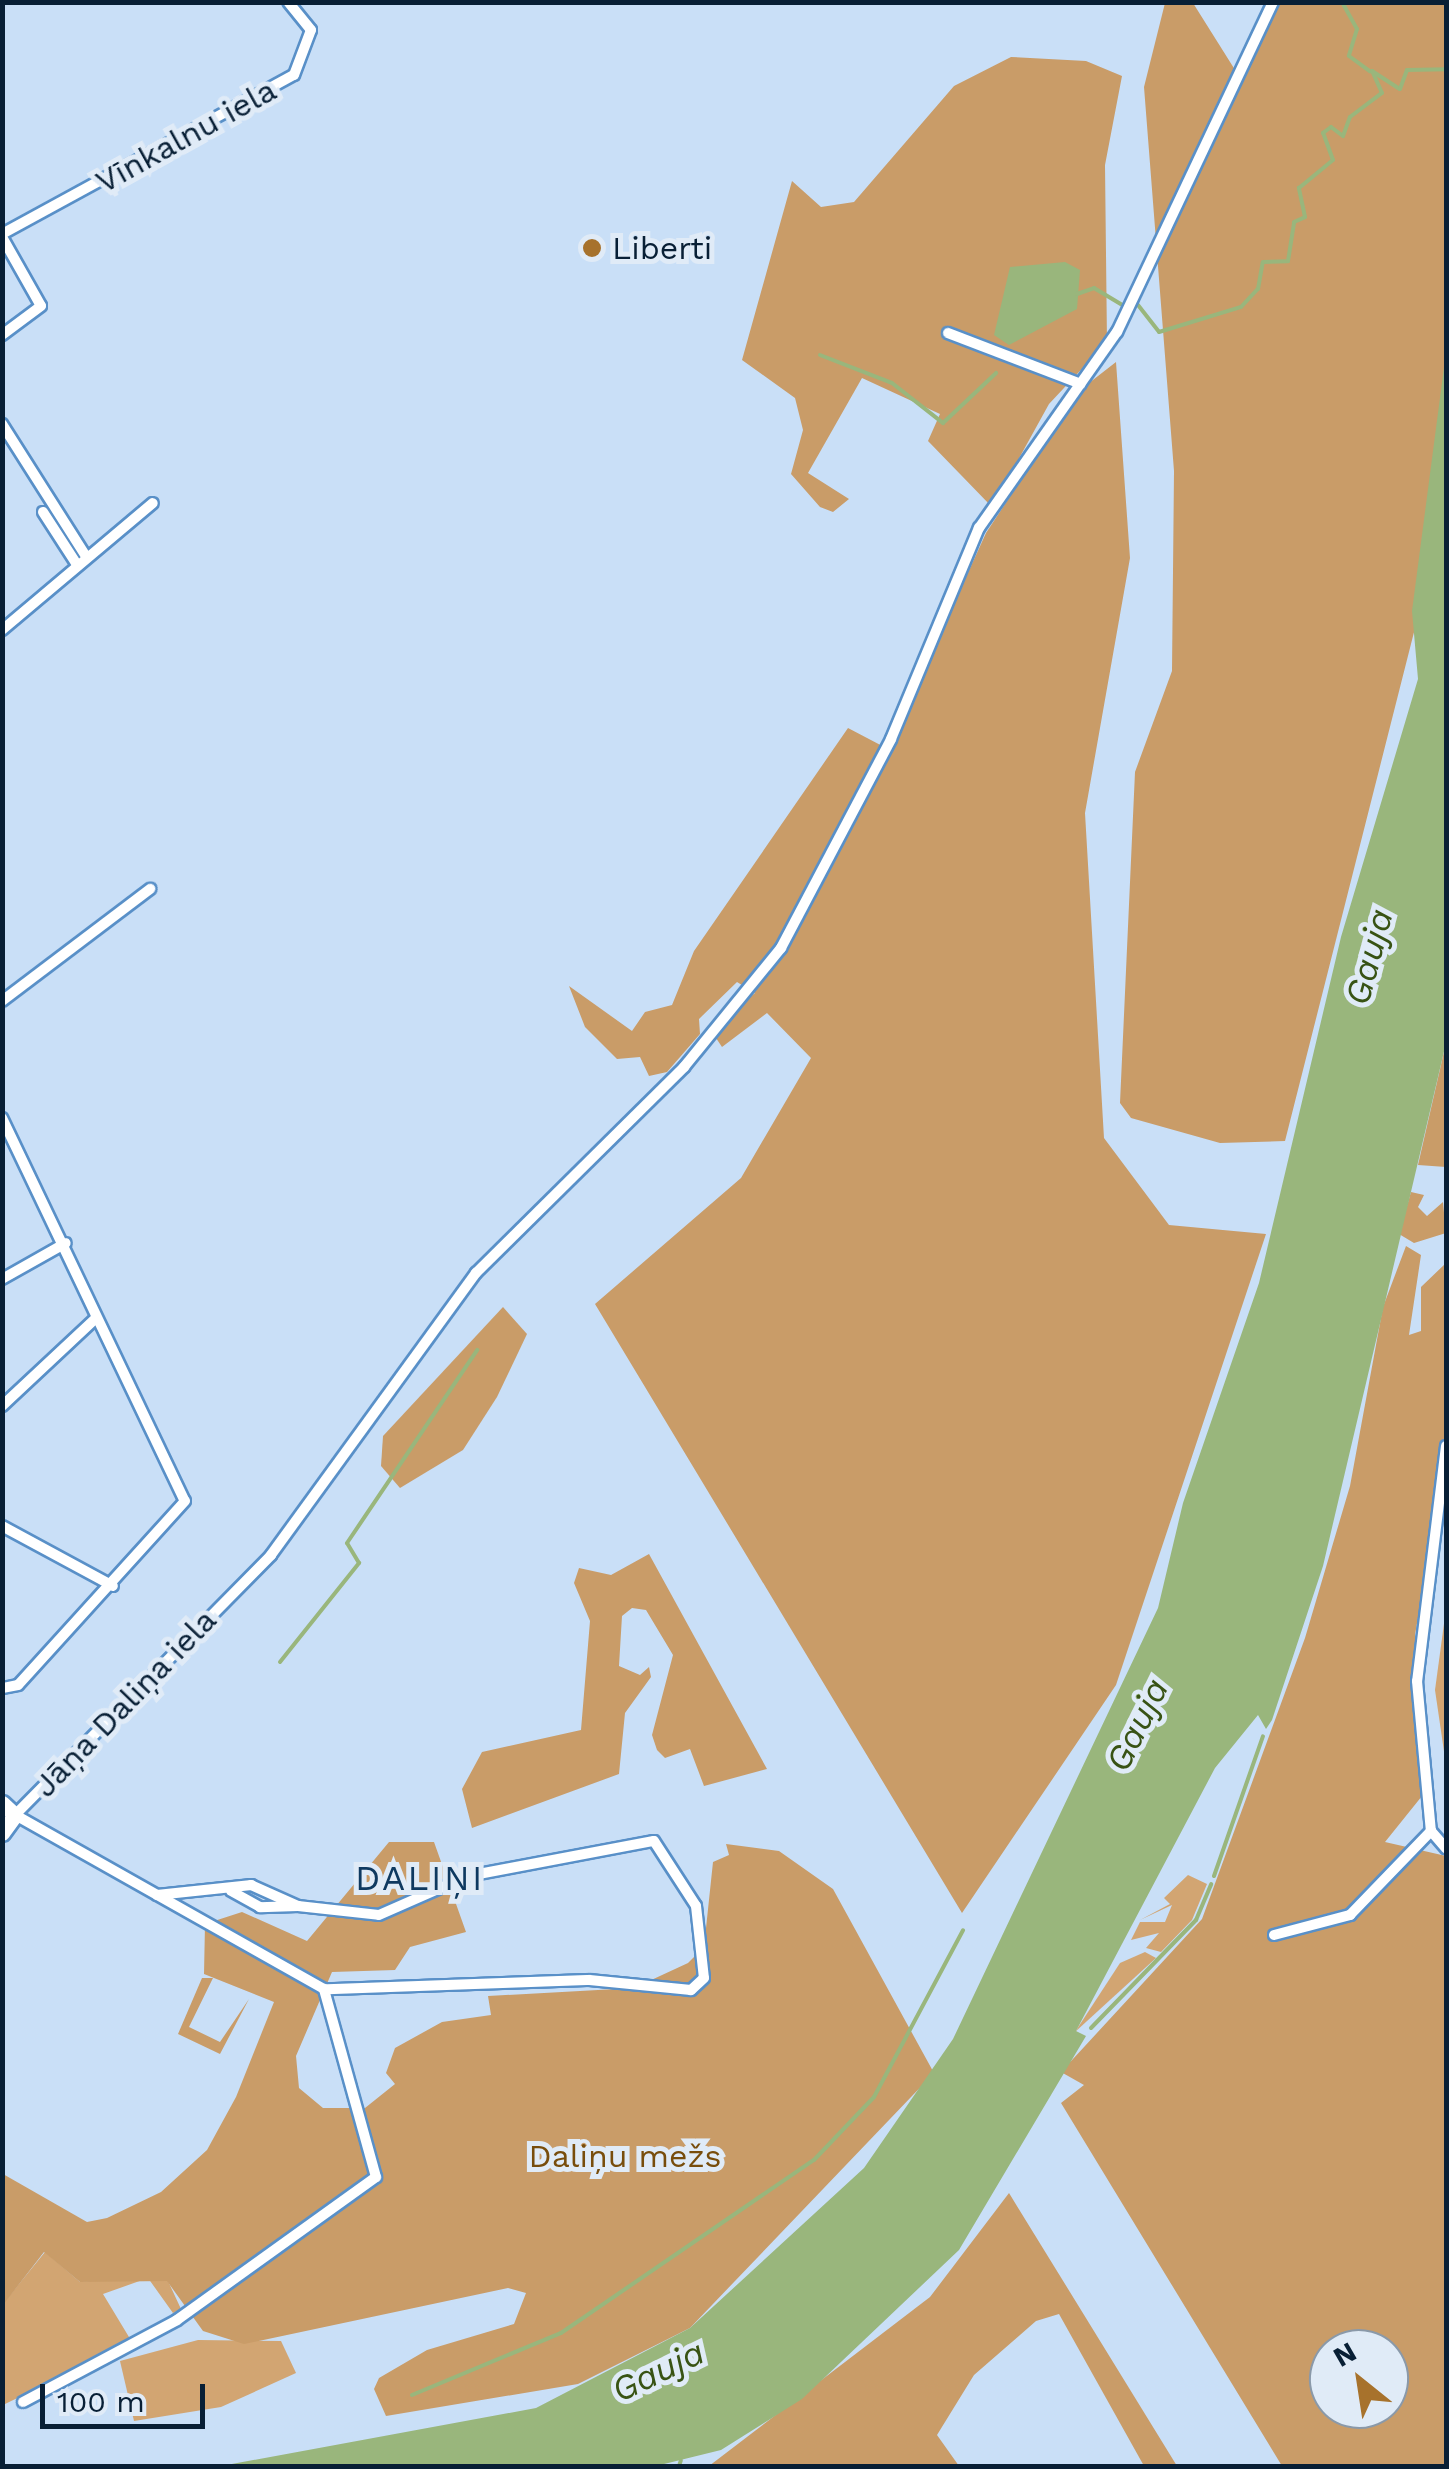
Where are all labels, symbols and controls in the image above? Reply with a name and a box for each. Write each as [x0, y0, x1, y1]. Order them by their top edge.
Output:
street label: Vīnkalnu iela [89, 71, 283, 201]
place label: Liberti [612, 229, 712, 267]
marker: Liberti [581, 237, 603, 259]
water label: Gauja [1336, 904, 1402, 1010]
street label: Jāņa Daliņa iela [25, 1601, 225, 1805]
water label: Gauja [1097, 1672, 1177, 1778]
district label: DALIŅI [355, 1857, 485, 1899]
park label: Daliņu mežs [529, 2137, 721, 2175]
north arrow [1309, 2329, 1409, 2429]
water label: Gauja [605, 2331, 711, 2411]
text: N [1328, 2335, 1362, 2374]
scale bar [45, 2364, 210, 2426]
text: 100 m [57, 2384, 145, 2419]

